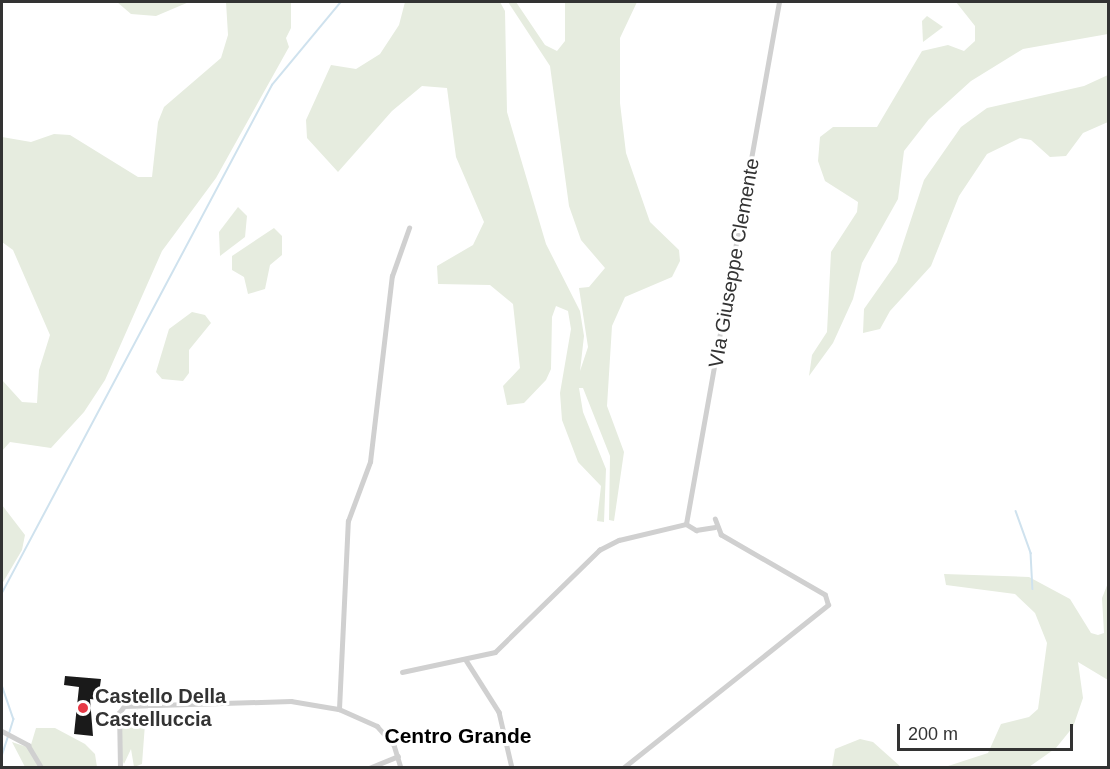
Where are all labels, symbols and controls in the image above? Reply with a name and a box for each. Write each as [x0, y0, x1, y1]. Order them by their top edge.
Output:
street label: VIa Giuseppe Clemente [704, 156, 764, 370]
place label: Castello Della Castelluccia [95, 684, 226, 731]
marker: Castello Della Castelluccia [76, 701, 90, 715]
scale bar [900, 712, 1076, 750]
district label: Centro Grande [384, 723, 532, 749]
text: 200 m [908, 724, 958, 744]

